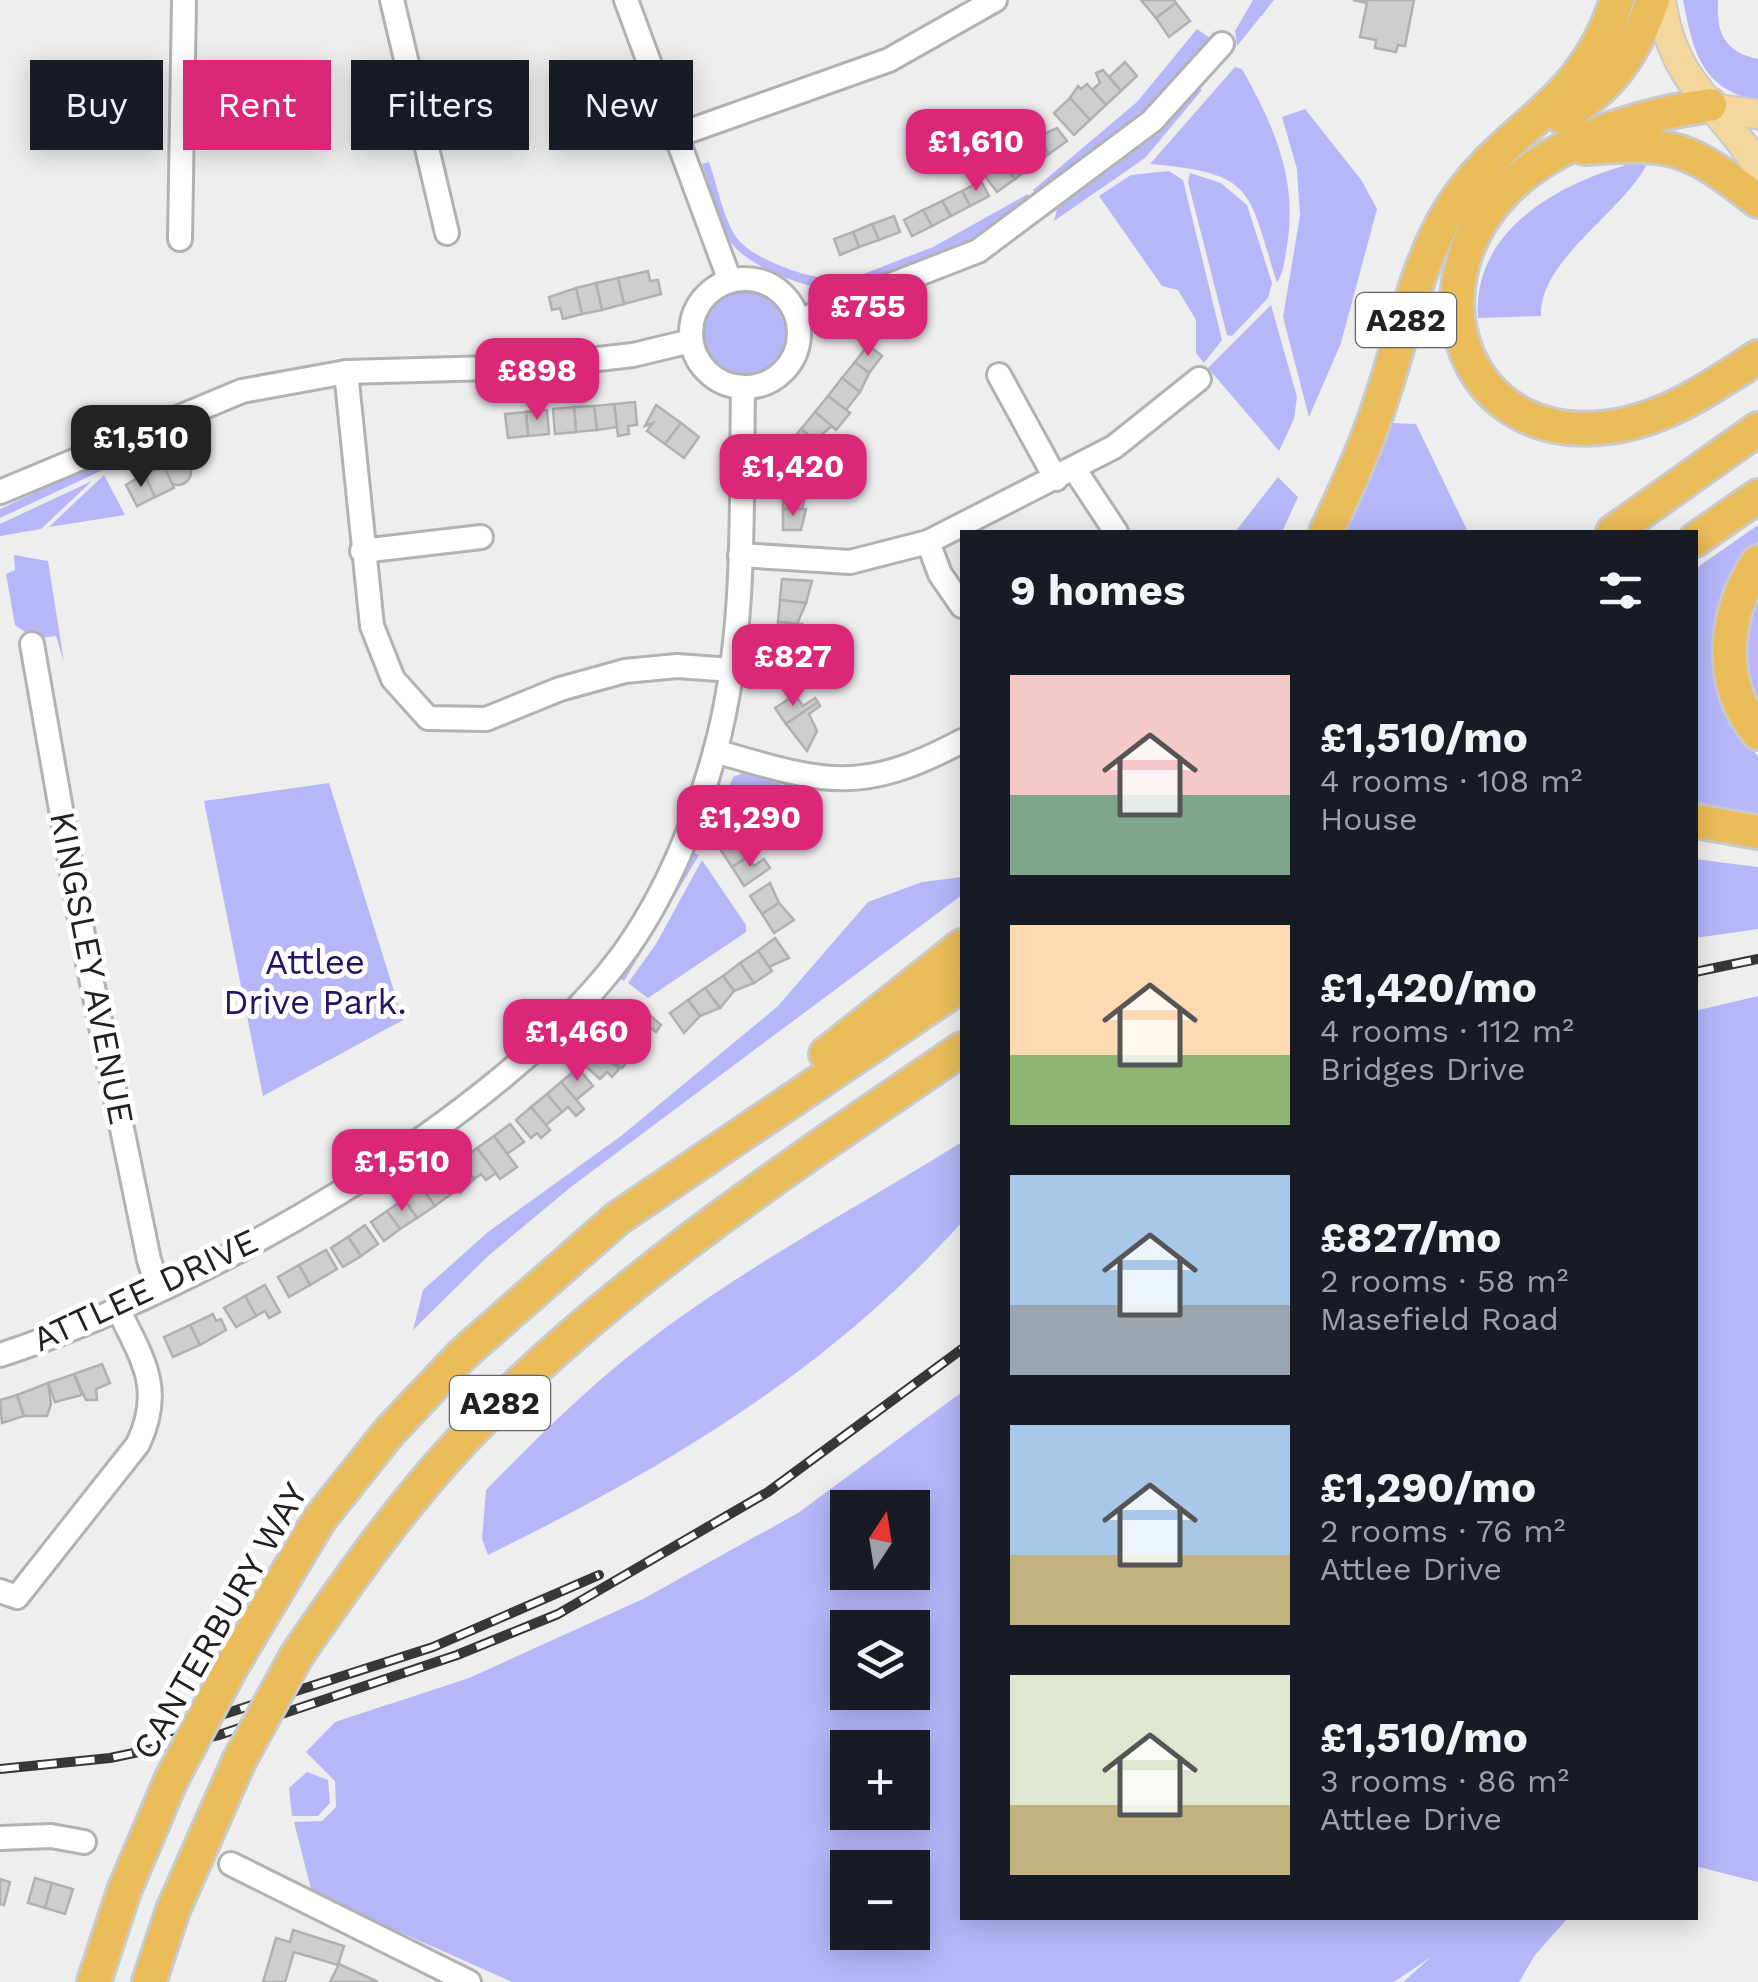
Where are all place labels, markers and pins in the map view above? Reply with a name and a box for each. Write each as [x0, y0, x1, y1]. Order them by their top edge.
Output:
pin: £1,610 [895, 109, 1057, 194]
pin: £755 [809, 274, 927, 359]
pin: £898 [478, 338, 596, 423]
pin: £1,510 [60, 405, 222, 490]
pin: £1,420 [712, 434, 874, 519]
pin: £827 [734, 624, 852, 709]
pin: £1,290 [669, 785, 831, 870]
pin: £1,460 [496, 999, 658, 1084]
pin: £1,510 [321, 1129, 483, 1214]

